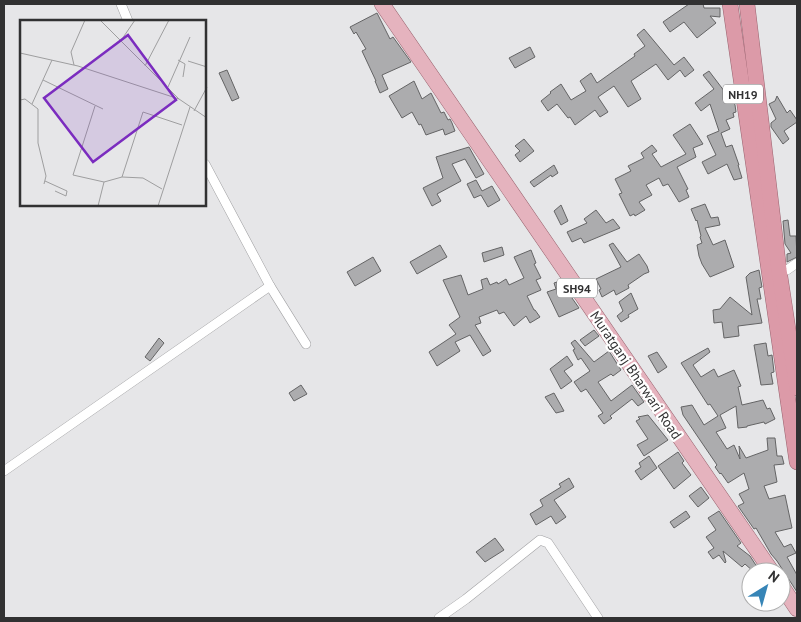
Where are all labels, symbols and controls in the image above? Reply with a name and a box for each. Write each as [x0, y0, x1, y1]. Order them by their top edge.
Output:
inset map [20, 20, 206, 206]
road number: NH19 [723, 85, 763, 104]
road number: SH94 [557, 278, 597, 298]
street label: Muratganj Bharwari Road [586, 307, 686, 443]
north arrow [741, 562, 791, 612]
text: N [765, 567, 783, 587]

